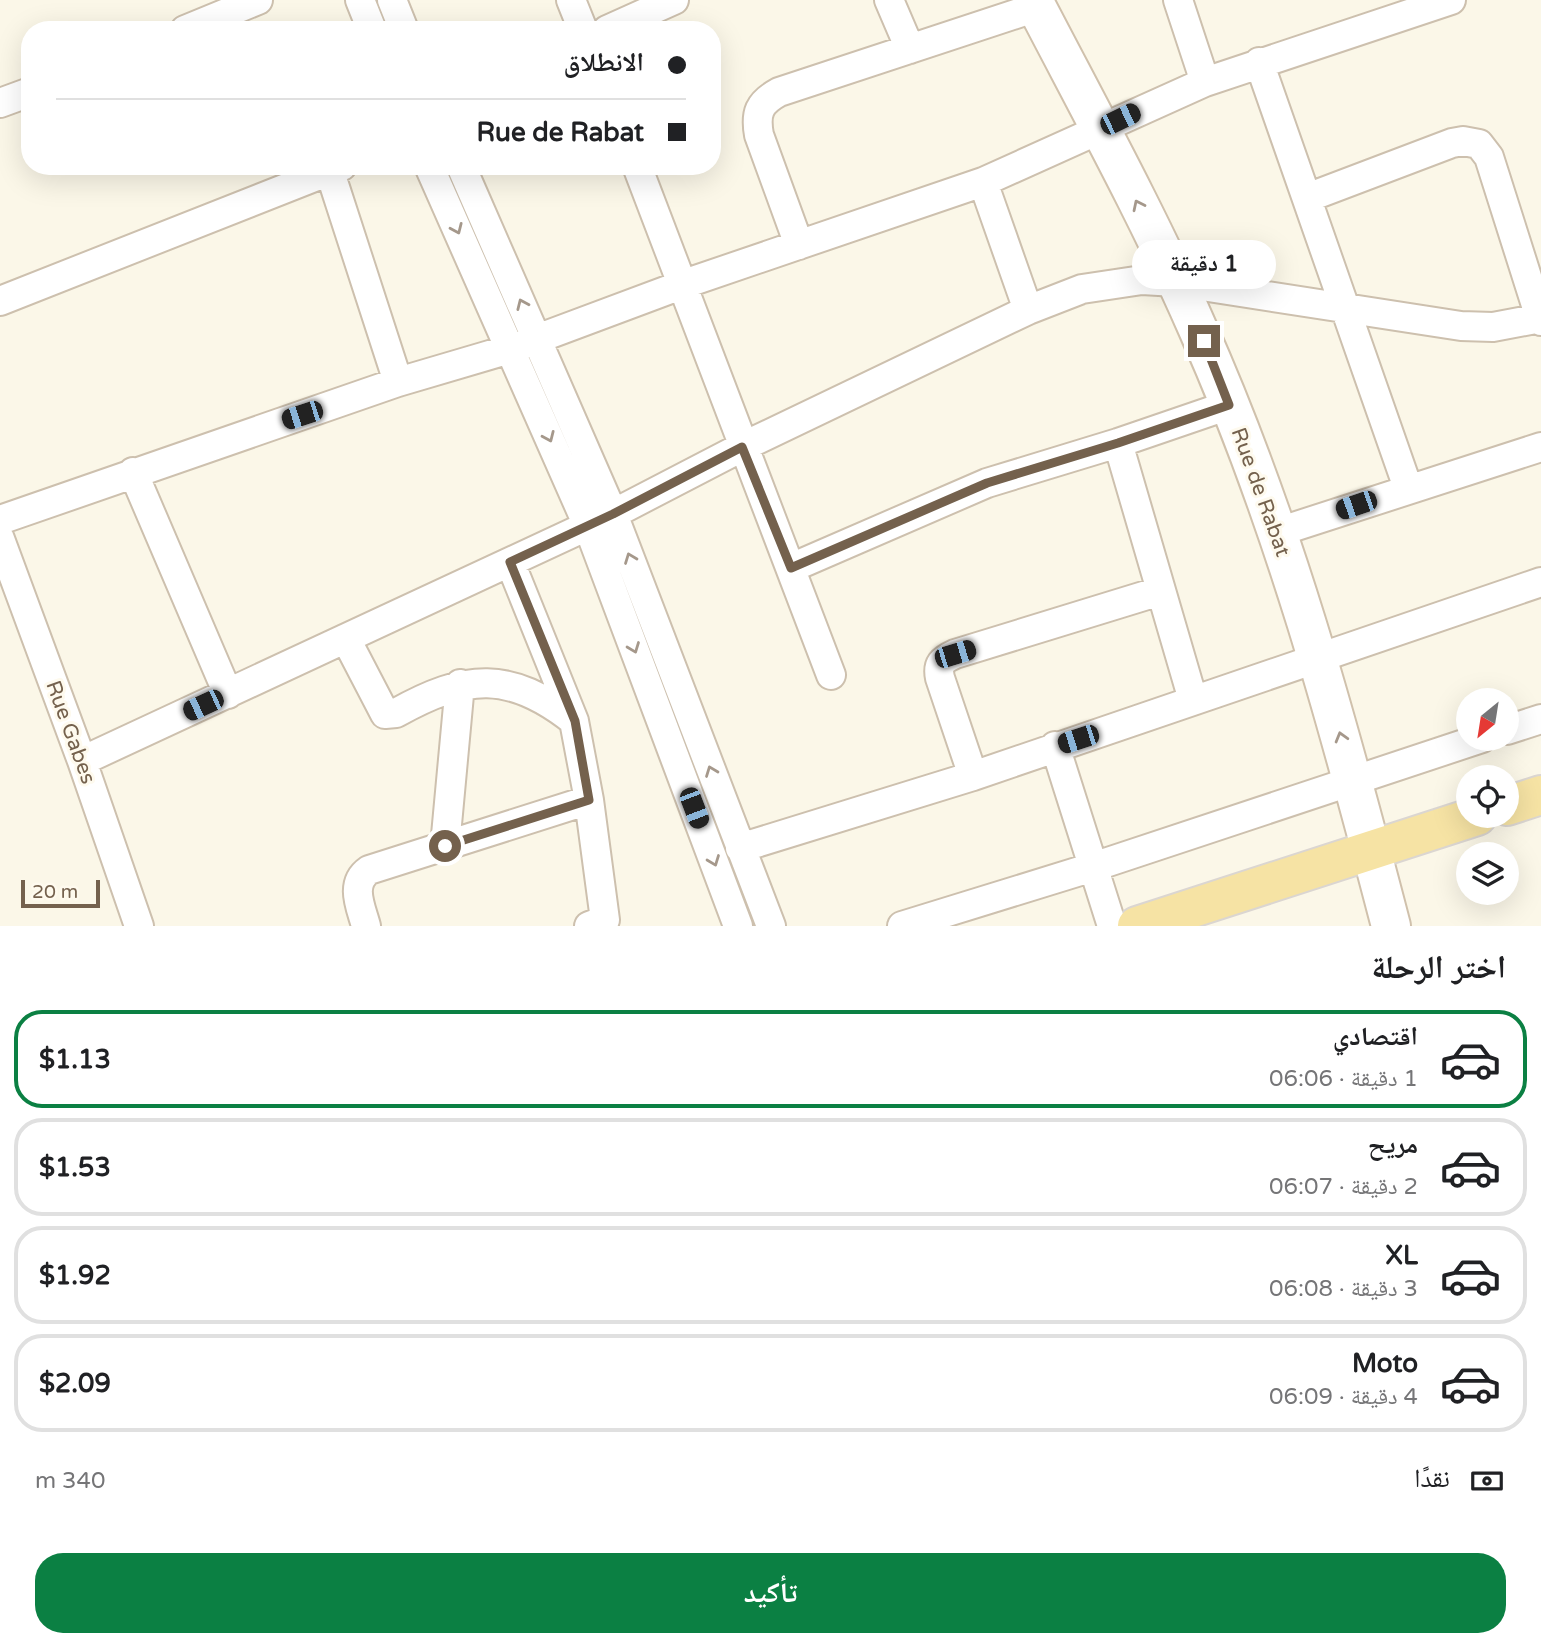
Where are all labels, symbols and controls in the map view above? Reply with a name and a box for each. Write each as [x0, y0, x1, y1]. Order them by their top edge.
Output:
text: الانطلاق [564, 47, 644, 78]
car [1097, 100, 1144, 138]
text: Rue de Rabat [477, 117, 644, 148]
one-way arrow [1132, 200, 1146, 212]
one-way arrow [449, 221, 463, 234]
callout: 1 دقيقة [1132, 240, 1276, 288]
text: 1 دقيقة [1170, 250, 1238, 278]
one-way arrow [516, 299, 530, 311]
route end [1188, 325, 1220, 357]
car [279, 399, 326, 431]
street label: Rue de Rabat [1226, 424, 1295, 560]
one-way arrow [541, 430, 555, 442]
car [1333, 488, 1380, 522]
one-way arrow [624, 553, 638, 565]
car [932, 638, 979, 670]
one-way arrow [625, 641, 639, 653]
street label: Rue Gabes [40, 677, 101, 787]
car [180, 687, 227, 723]
north arrow [1456, 688, 1519, 751]
map controls [1456, 688, 1519, 905]
car [1055, 723, 1102, 755]
one-way arrow [1334, 731, 1349, 743]
one-way arrow [705, 765, 719, 778]
button: locate [1456, 765, 1519, 828]
car [677, 785, 712, 831]
route start [429, 830, 461, 862]
button: layers [1456, 842, 1519, 905]
one-way arrow [706, 854, 720, 866]
scale bar [21, 877, 100, 909]
text: 20 m [32, 881, 78, 903]
text: اختر الرحلة [1371, 949, 1506, 987]
text: اقتصادي [1333, 1021, 1418, 1052]
icon: car [1439, 1028, 1502, 1091]
text: $1.13 [39, 1044, 111, 1075]
text: 1 دقيقة · 06:06 [1269, 1065, 1418, 1093]
text: مريح [1368, 1129, 1418, 1160]
icon: car [1439, 1136, 1502, 1199]
text: $1.53 [39, 1152, 111, 1183]
text: 2 دقيقة · 06:07 [1269, 1173, 1418, 1201]
text: XL [1386, 1240, 1418, 1271]
icon: car [1439, 1244, 1502, 1307]
text: $1.92 [39, 1260, 111, 1291]
text: 3 دقيقة · 06:08 [1269, 1275, 1418, 1303]
text: Moto [1352, 1348, 1418, 1379]
icon: car [1439, 1352, 1502, 1415]
text: $2.09 [39, 1368, 111, 1399]
text: 4 دقيقة · 06:09 [1269, 1383, 1418, 1411]
icon: cash [1468, 1462, 1506, 1500]
text: نقدًا [1414, 1463, 1450, 1494]
text: 340 m [35, 1467, 105, 1495]
button: تأكيد [35, 1553, 1506, 1633]

